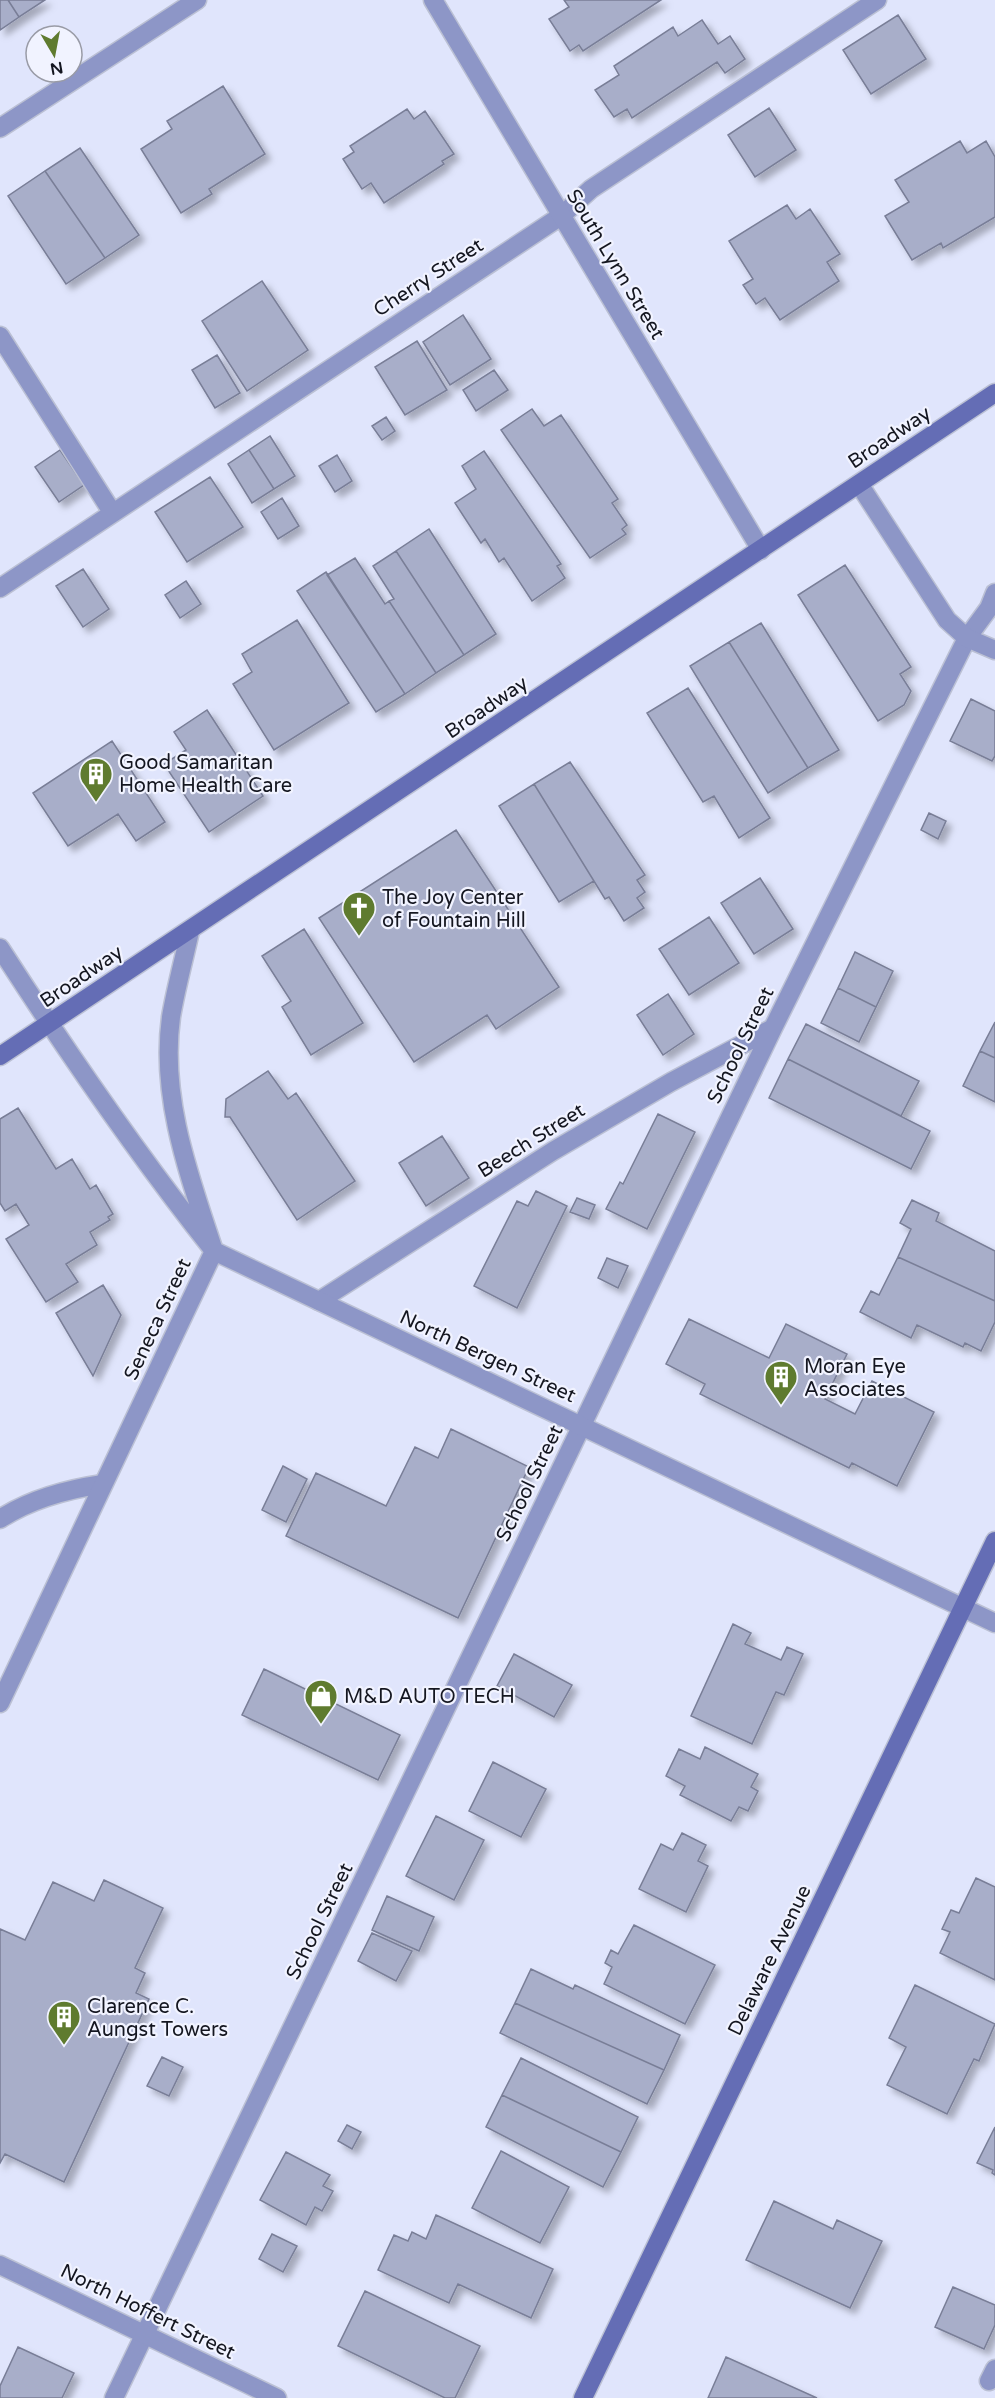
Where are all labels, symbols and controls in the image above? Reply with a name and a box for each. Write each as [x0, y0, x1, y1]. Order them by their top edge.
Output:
north arrow [24, 24, 84, 84]
text: N [48, 57, 64, 79]
street label: South Lynn Street [561, 185, 670, 344]
street label: Cherry Street [369, 233, 488, 322]
street label: Broadway [844, 401, 936, 474]
street label: Broadway [441, 671, 533, 744]
place label: Good Samaritan Home Health Care [119, 751, 292, 798]
building icon: Good Samaritan Home Health Care [78, 756, 114, 803]
place label: The Joy Center of Fountain Hill [382, 886, 526, 933]
church icon: The Joy Center of Fountain Hill [341, 890, 377, 937]
street label: Broadway [36, 940, 128, 1013]
street label: School Street [702, 983, 780, 1108]
street label: Beech Street [474, 1098, 590, 1183]
street label: Seneca Street [119, 1254, 197, 1384]
street label: North Bergen Street [396, 1306, 580, 1408]
place label: Moran Eye Associates [804, 1355, 906, 1402]
building icon: Moran Eye Associates [763, 1359, 799, 1406]
street label: School Street [491, 1421, 569, 1546]
shop icon: M&D AUTO TECH [303, 1678, 339, 1725]
place label: M&D AUTO TECH [344, 1685, 515, 1709]
street label: School Street [281, 1859, 359, 1984]
street label: Delaware Avenue [723, 1881, 817, 2040]
place label: Clarence C. Aungst Towers [87, 1995, 228, 2042]
building icon: Clarence C. Aungst Towers [46, 1999, 82, 2046]
street label: North Hoffert Street [56, 2259, 239, 2365]

